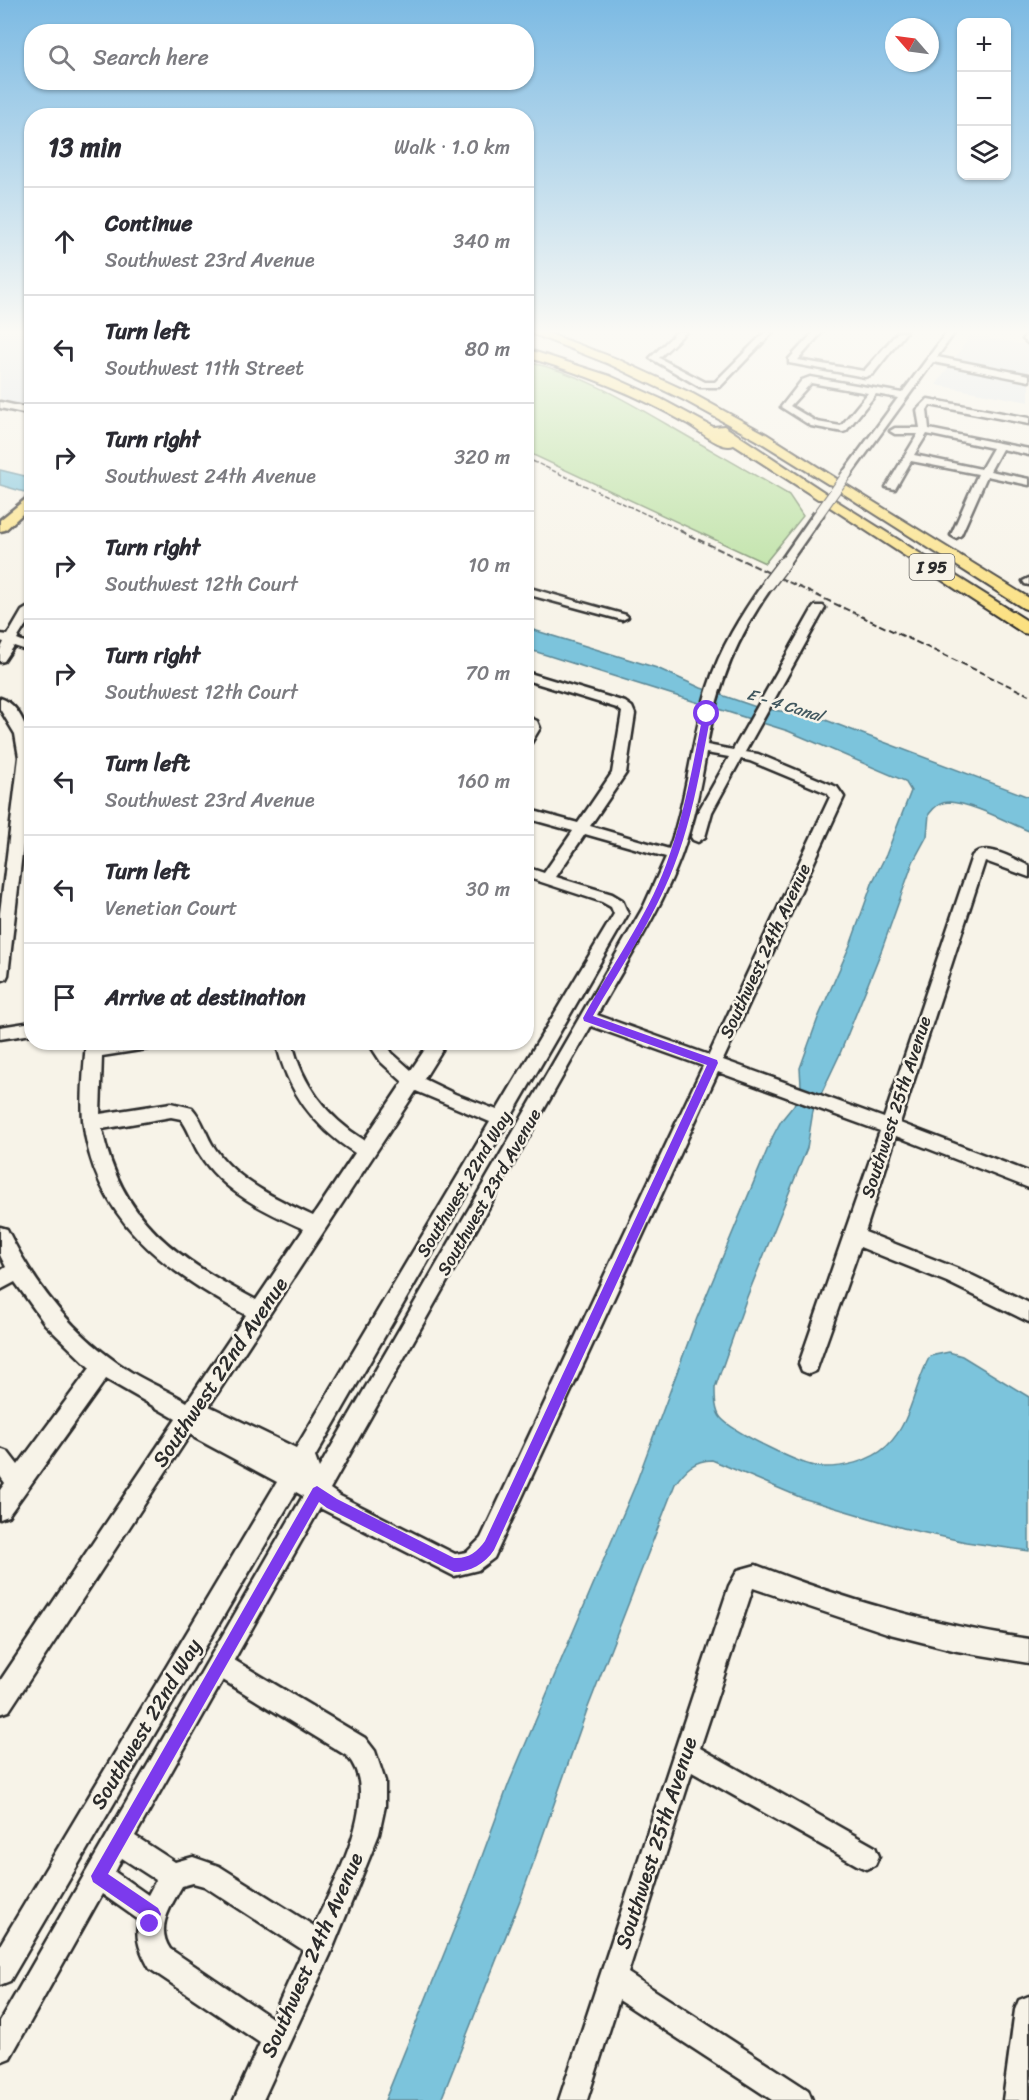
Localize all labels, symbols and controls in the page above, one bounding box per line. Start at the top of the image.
north arrow [885,18,939,72]
map controls [957,18,1011,180]
button: + [957,18,1011,72]
search box [24,24,534,90]
text: Search here [93,38,209,77]
icon: search [45,41,78,74]
button: − [957,72,1011,126]
text: 13 min [48,124,121,170]
button: layers [957,126,1011,180]
text: Walk · 1.0 km [394,130,510,165]
text: Continue [105,204,193,243]
text: 340 m [453,224,510,259]
icon: ahead [48,225,81,258]
text: Southwest 23rd Avenue [105,243,315,278]
text: Turn left [105,312,190,351]
text: 80 m [465,332,510,367]
icon: left [48,333,81,366]
text: Southwest 11th Street [105,351,304,386]
text: Turn right [105,420,200,459]
text: 320 m [454,440,510,475]
icon: right [48,441,81,474]
text: Southwest 24th Avenue [105,459,316,494]
text: Turn right [105,528,200,567]
text: 10 m [468,548,510,583]
icon: right [48,549,81,582]
road number: I 95 [910,554,954,580]
text: Southwest 12th Court [105,567,298,602]
text: Turn right [105,636,200,675]
text: 70 m [465,656,510,691]
icon: right [48,657,81,690]
text: Southwest 12th Court [105,675,298,710]
water label: E - 4 Canal [743,680,830,731]
route start [693,700,719,726]
text: Turn left [105,744,190,783]
text: 160 m [457,764,510,799]
icon: left [48,765,81,798]
text: Southwest 23rd Avenue [105,783,315,818]
text: Turn left [105,852,190,891]
street label: Southwest 24th Avenue [710,858,820,1044]
text: 30 m [466,872,510,907]
icon: left [48,873,81,906]
text: Venetian Court [105,891,237,926]
text: Arrive at destination [105,978,306,1017]
icon: arrive [48,981,81,1014]
street label: Southwest 25th Avenue [851,1012,941,1202]
street label: Southwest 23rd Avenue [428,1102,550,1282]
street label: Southwest 22nd Way [407,1104,521,1264]
street label: Southwest 22nd Avenue [142,1269,298,1475]
street label: Southwest 22nd Way [80,1631,212,1817]
street label: Southwest 25th Avenue [604,1732,708,1954]
street label: Southwest 24th Avenue [250,1846,374,2064]
route end [136,1910,162,1936]

